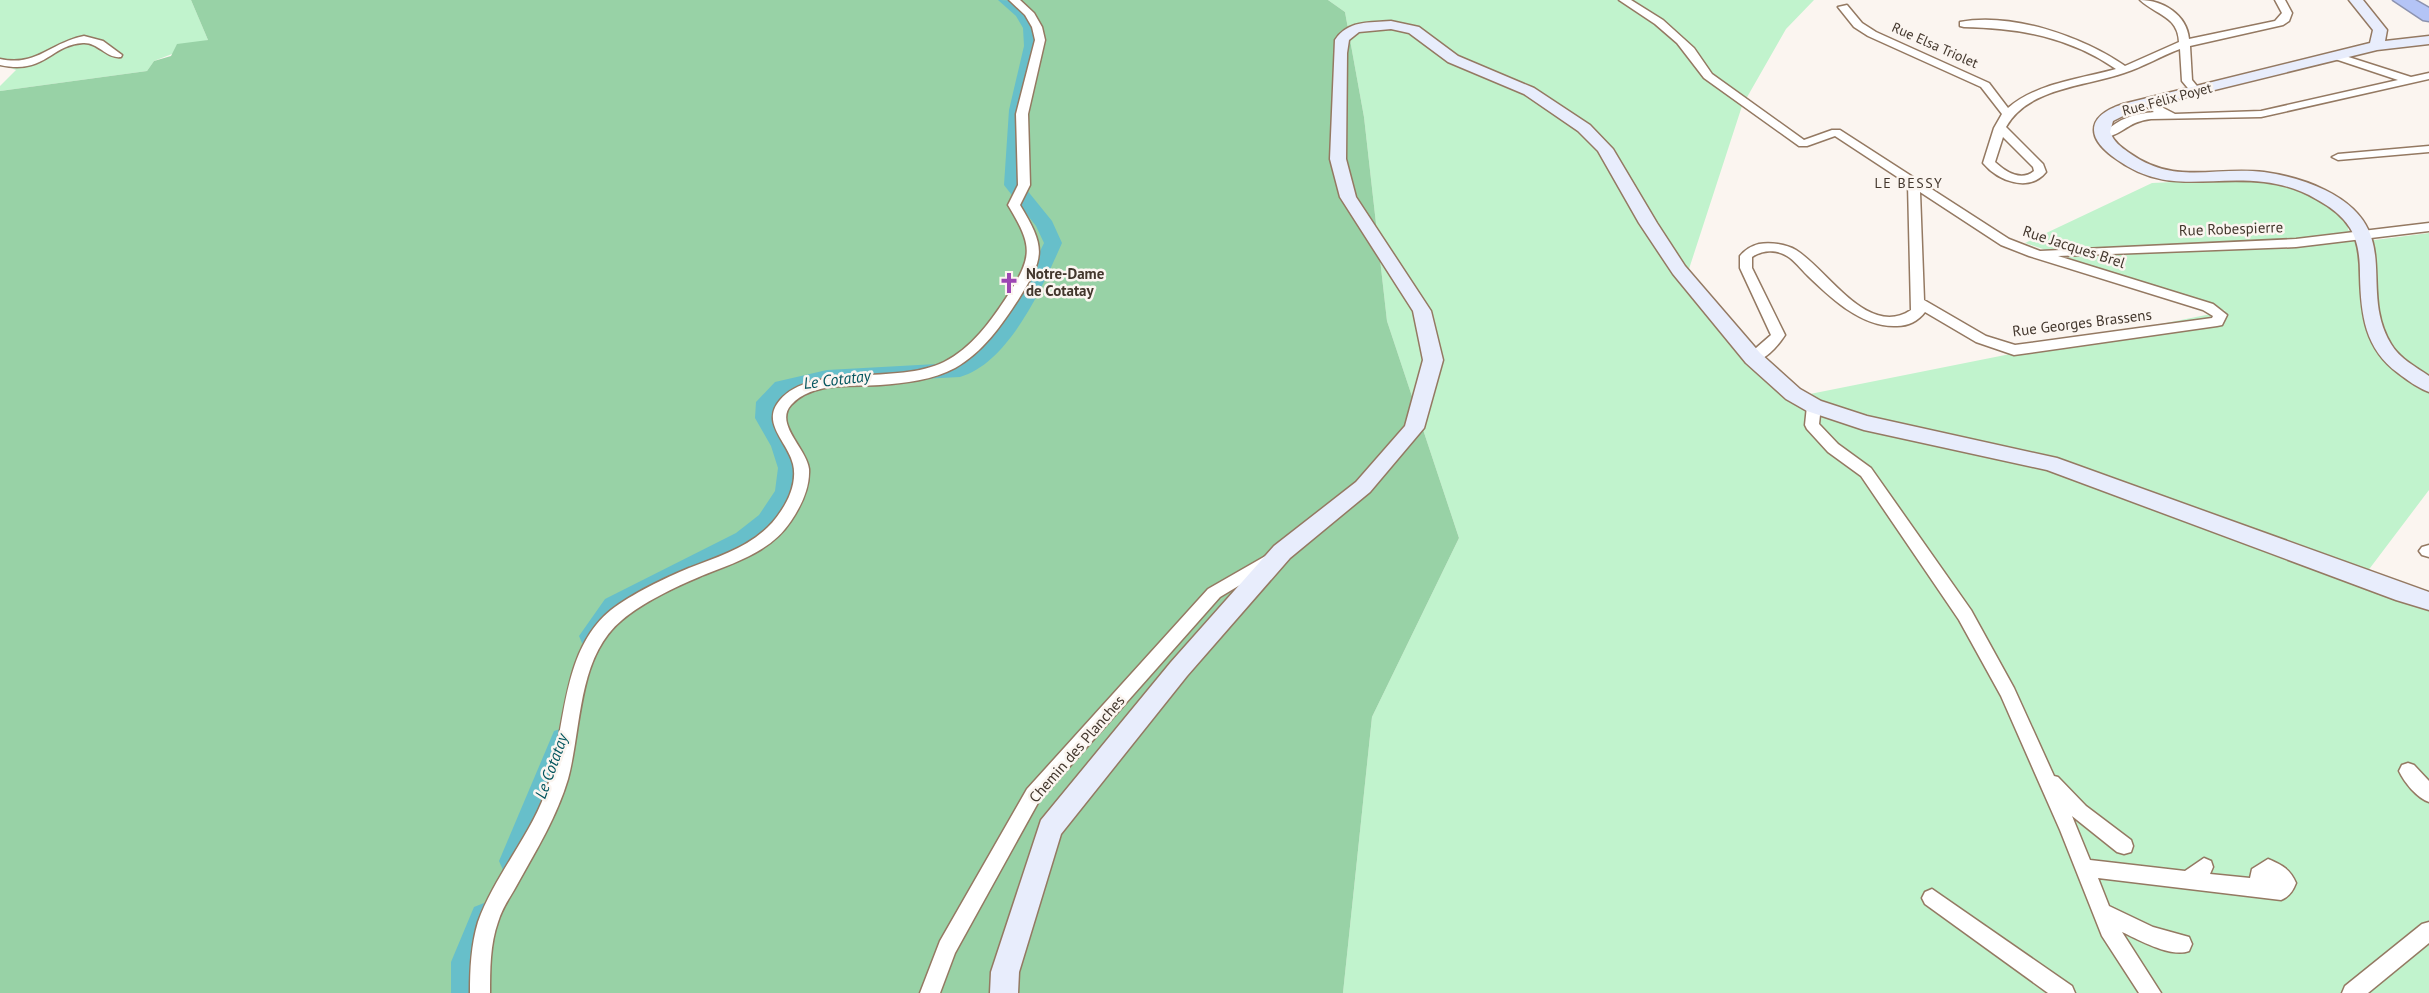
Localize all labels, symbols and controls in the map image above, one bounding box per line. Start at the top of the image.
street label: Rue Elsa Triolet [1889,18,1981,72]
street label: Rue Félix Poyet [2120,78,2214,120]
district label: LE BESSY [1875,174,1943,192]
street label: Rue Robespierre [2179,217,2283,240]
street label: Rue Jacques Brel [2021,221,2128,272]
place label: Notre-Dame de Cotatay [1026,264,1105,300]
church icon: Notre-Dame de Cotatay [997,271,1021,295]
street label: Rue Georges Brassens [2011,305,2153,340]
water label: Le Cotatay [802,365,873,393]
street label: Chemin des Planches [1025,691,1128,806]
water label: Le Cotatay [530,730,572,801]

